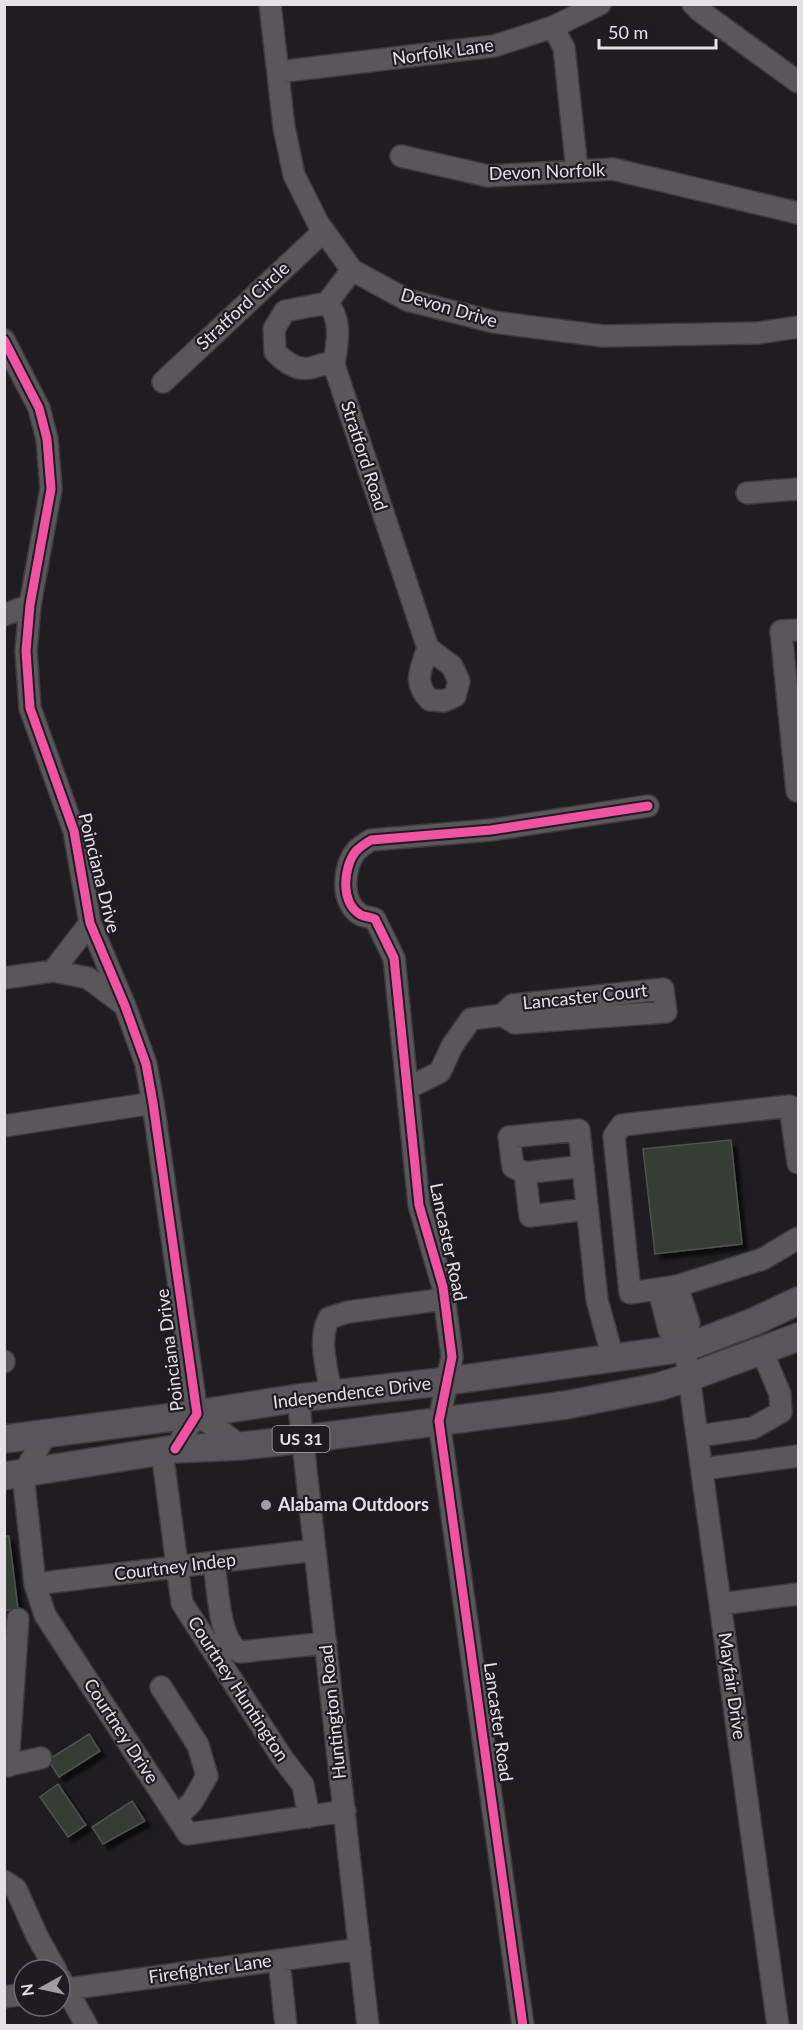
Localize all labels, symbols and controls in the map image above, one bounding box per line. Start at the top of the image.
scale bar [599,12,716,50]
text: 50 m [608,21,648,43]
street label: Norfolk Lane [391,33,495,69]
street label: Devon Norfolk [488,158,606,184]
street label: Stratford Circle [191,257,293,354]
street label: Devon Drive [398,283,500,331]
street label: Stratford Road [337,398,393,513]
street label: Poinciana Drive [74,810,126,935]
street label: Lancaster Court [521,978,649,1013]
street label: Lancaster Road [426,1181,472,1303]
street label: Poinciana Drive [151,1288,187,1413]
street label: Independence Drive [271,1371,432,1413]
road number: US 31 [272,1426,330,1452]
place label: Alabama Outdoors [277,1493,429,1515]
marker: Alabama Outdoors [259,1498,273,1512]
street label: Courtney Indep [113,1548,237,1584]
street label: Courtney Huntington [184,1612,294,1765]
street label: Mayfair Drive [715,1631,751,1741]
street label: Huntington Road [314,1644,350,1780]
street label: Lancaster Road [480,1661,518,1783]
street label: Courtney Drive [80,1674,164,1787]
street label: Firefighter Lane [147,1948,273,1988]
north arrow [12,1958,72,2018]
text: N [16,1983,37,1998]

